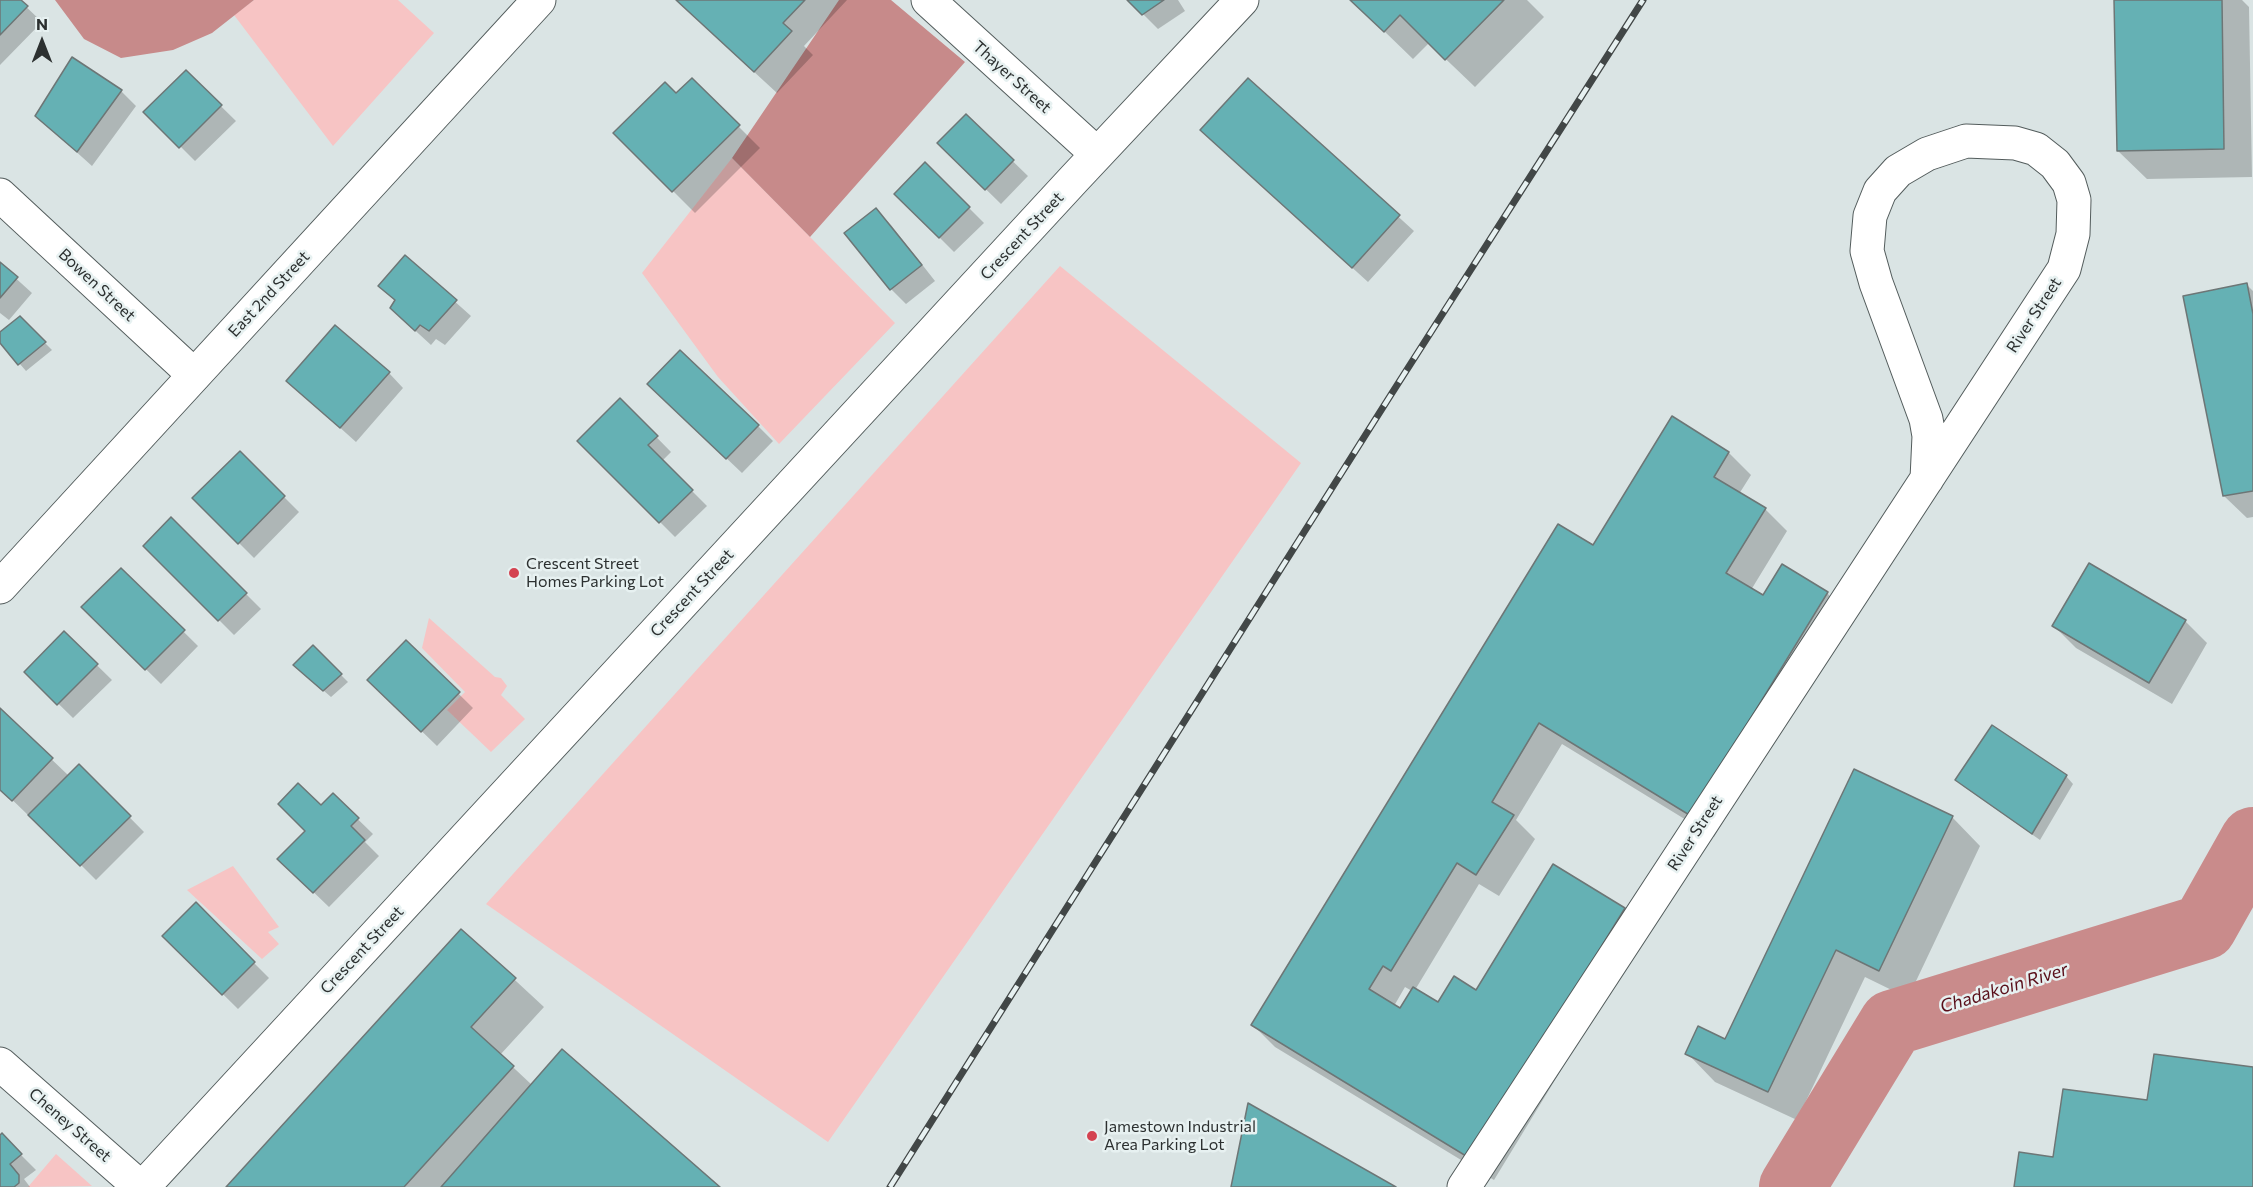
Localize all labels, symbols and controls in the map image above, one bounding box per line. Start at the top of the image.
north arrow [12,12,72,72]
text: N [36,14,48,33]
street label: Thayer Street [969,37,1055,117]
street label: Crescent Street [976,188,1068,284]
street label: Bowen Street [55,245,139,325]
street label: East 2nd Street [224,247,314,341]
street label: River Street [2003,274,2065,356]
street label: Crescent Street [646,545,738,641]
place label: Crescent Street Homes Parking Lot [526,554,664,592]
marker: Crescent Street Homes Parking Lot [507,566,521,580]
street label: River Street [1664,792,1726,874]
street label: Crescent Street [316,902,408,998]
water label: Chadakoin River [1937,958,2071,1018]
street label: Cheney Street [25,1084,115,1166]
place label: Jamestown Industrial Area Parking Lot [1104,1117,1256,1155]
marker: Jamestown Industrial Area Parking Lot [1085,1129,1099,1143]

